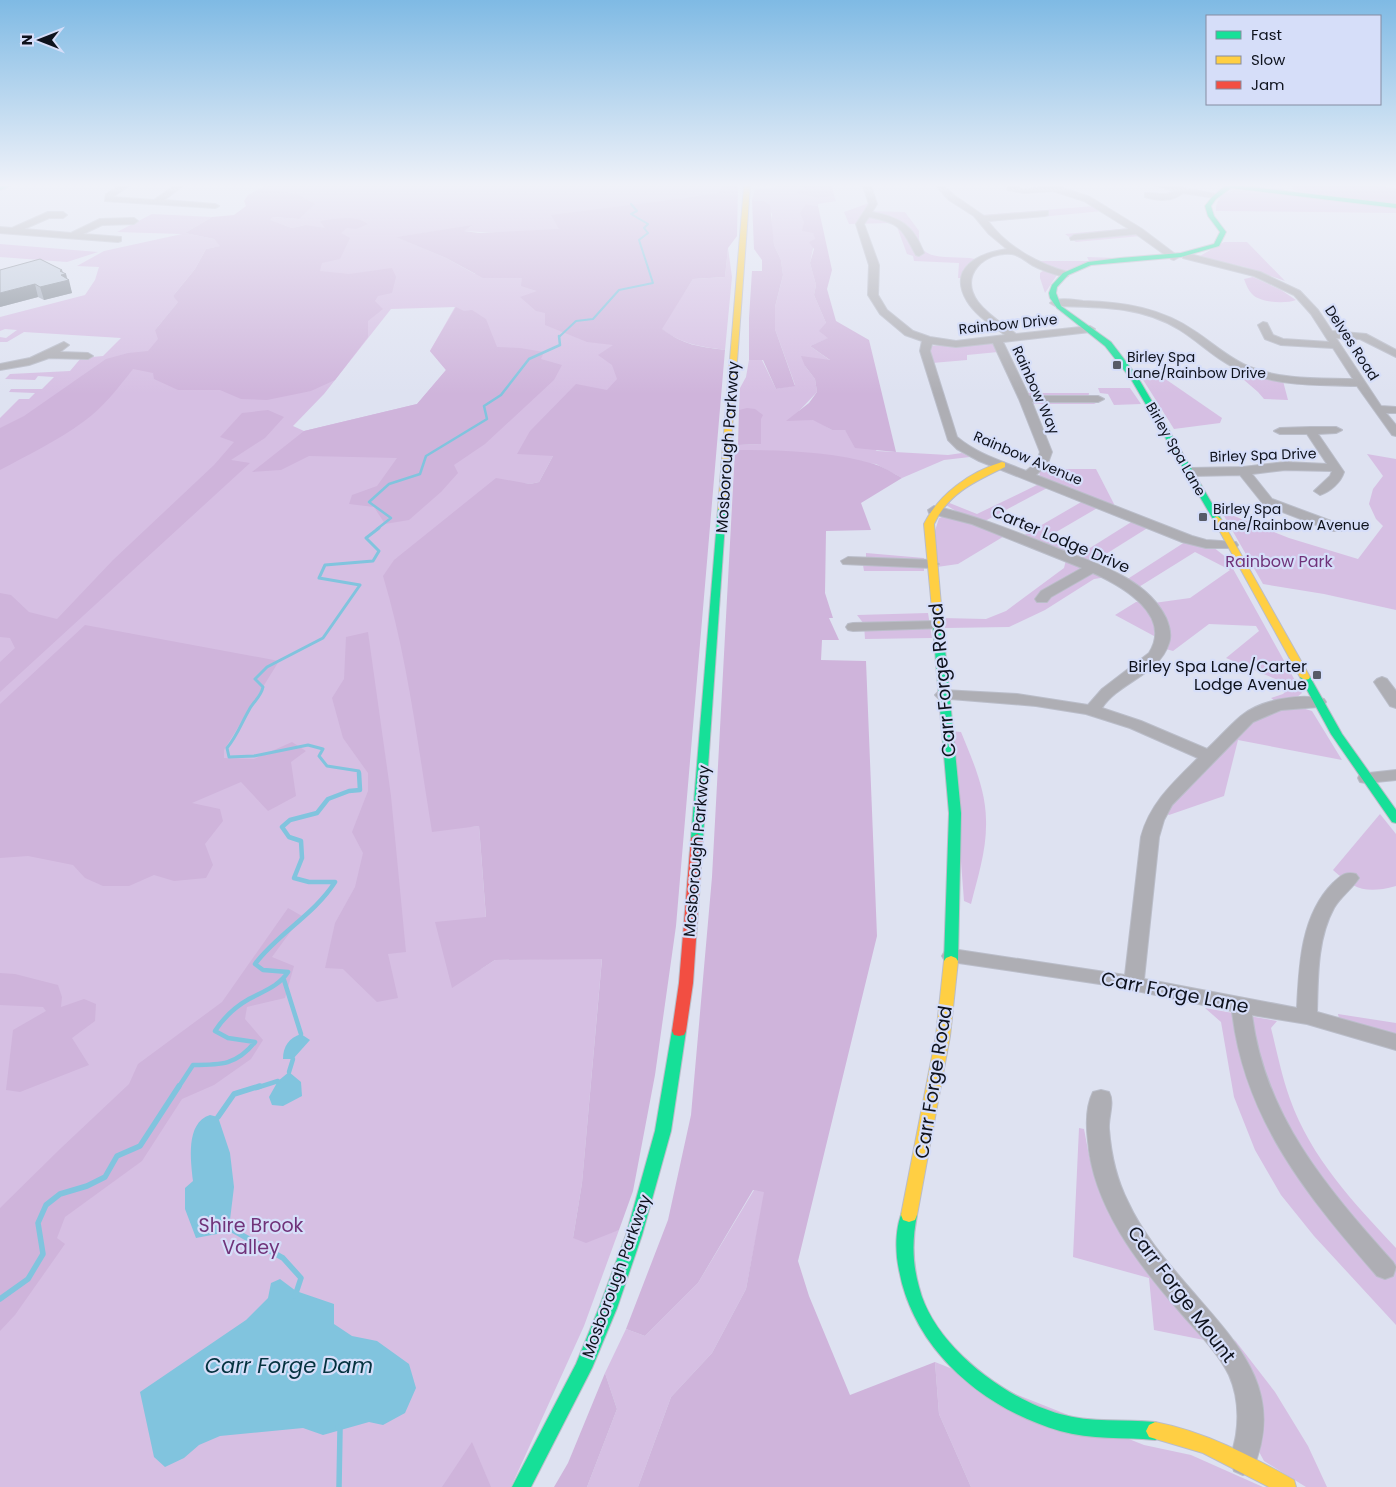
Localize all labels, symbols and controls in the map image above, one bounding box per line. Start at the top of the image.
north arrow [15,15,65,65]
legend [1206,15,1381,105]
text: Fast [1251,24,1282,45]
text: N [17,35,37,45]
text: Slow [1251,49,1286,70]
text: Jam [1251,74,1285,95]
street label: Delves Road [1320,301,1384,385]
street label: Rainbow Drive [958,309,1059,339]
street label: Rainbow Way [1008,343,1065,438]
place label: Birley Spa Lane/Rainbow Drive [1127,347,1266,383]
marker: Birley Spa Lane/Rainbow Drive [1111,359,1123,371]
street label: Mosborough Parkway [710,360,745,534]
street label: Birley Spa Lane [1141,399,1211,500]
street label: Rainbow Avenue [970,426,1086,490]
street label: Birley Spa Drive [1209,443,1317,467]
place label: Birley Spa Lane/Rainbow Avenue [1213,499,1370,535]
street label: Carter Lodge Drive [988,500,1134,579]
marker: Birley Spa Lane/Rainbow Avenue [1197,511,1209,523]
park label: Rainbow Park [1225,550,1333,573]
street label: Carr Forge Road [922,602,963,758]
place label: Birley Spa Lane/Carter Lodge Avenue [1129,655,1307,696]
marker: Birley Spa Lane/Carter Lodge Avenue [1311,669,1323,681]
street label: Mosborough Parkway [678,764,715,938]
street label: Carr Forge Lane [1099,965,1251,1020]
street label: Carr Forge Road [908,1004,959,1161]
street label: Mosborough Parkway [576,1191,657,1361]
park label: Shire Brook Valley [199,1212,304,1261]
street label: Carr Forge Mount [1121,1220,1242,1368]
water label: Carr Forge Dam [205,1351,373,1380]

